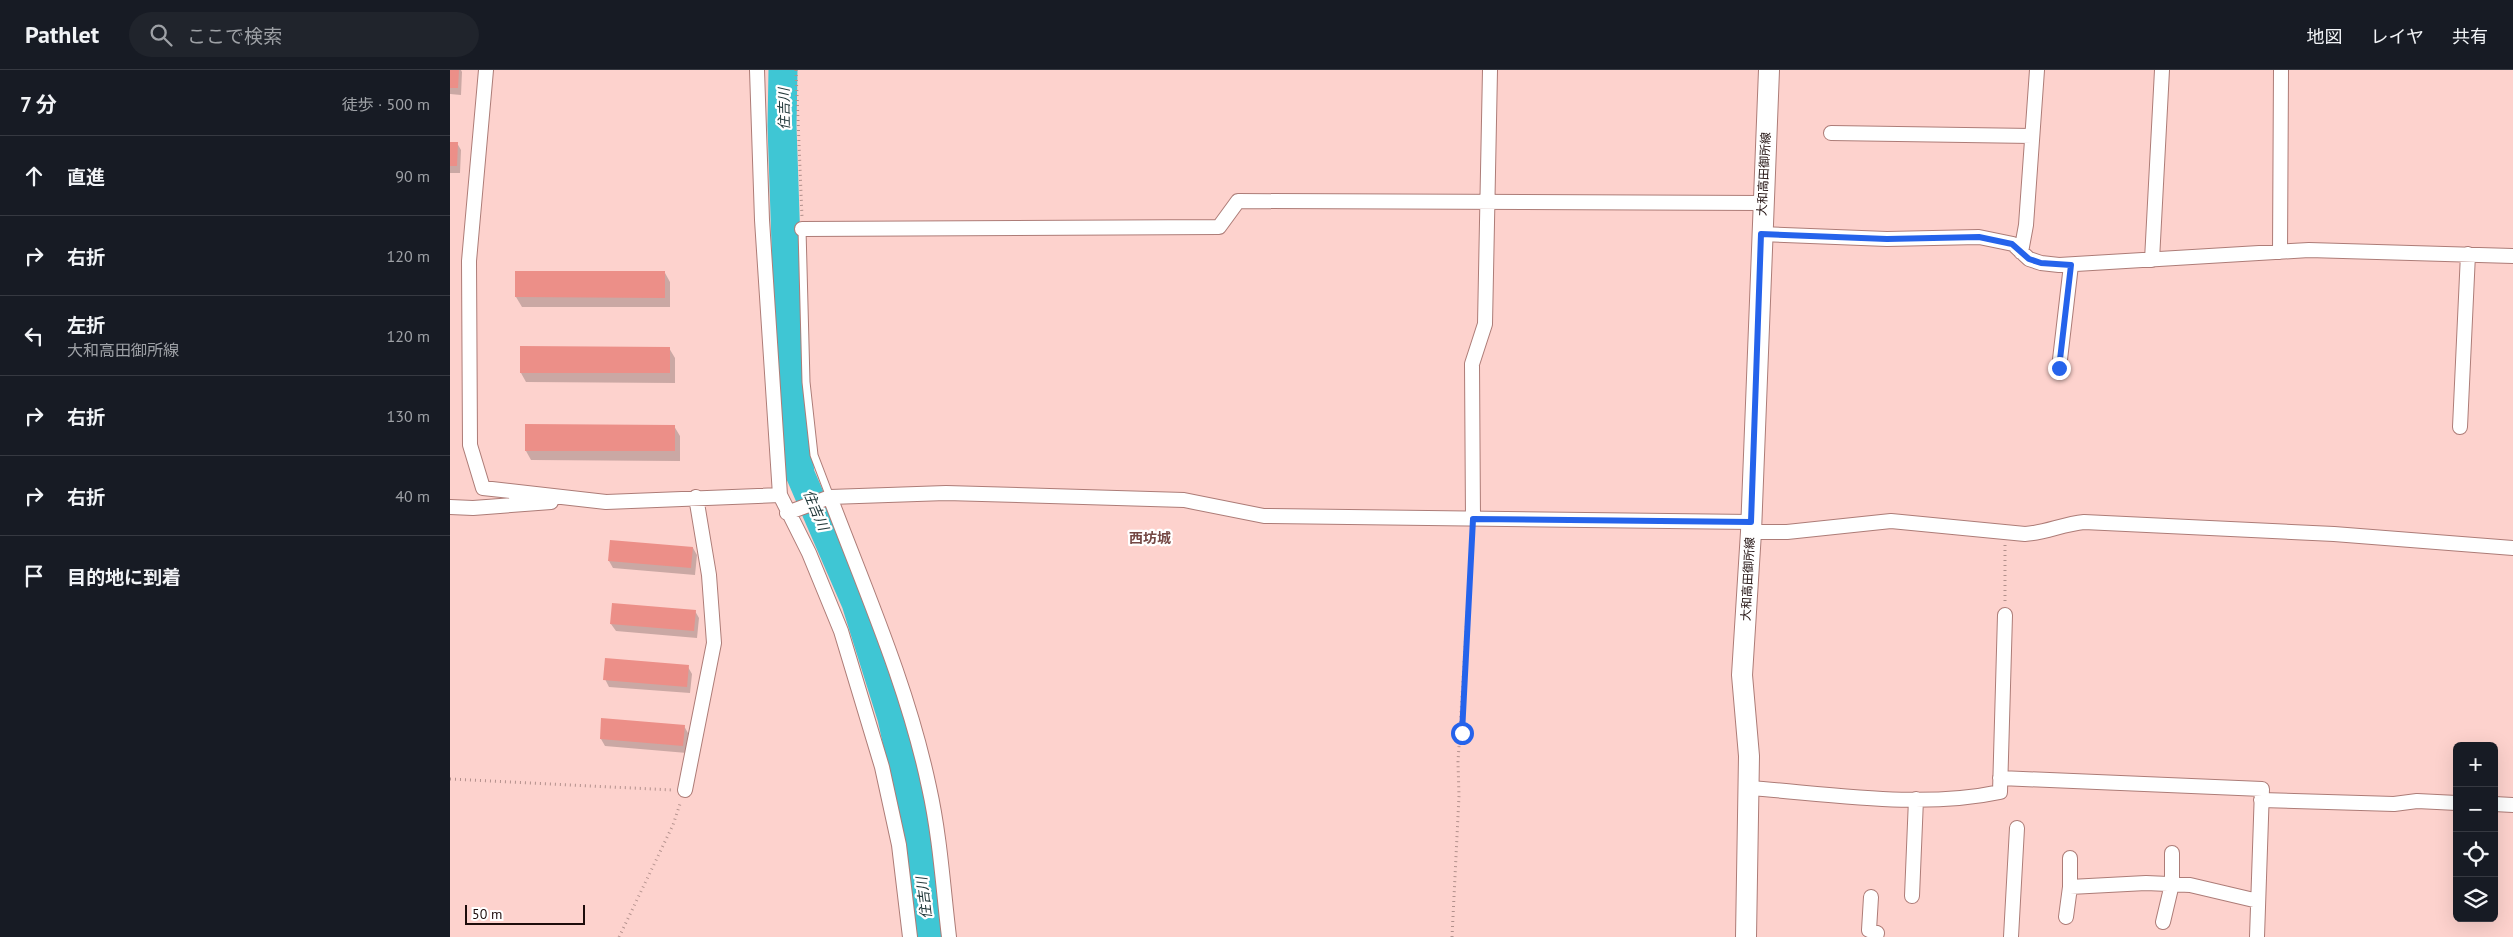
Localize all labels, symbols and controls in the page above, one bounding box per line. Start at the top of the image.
search box [129,12,479,57]
text: Pathlet [25,19,99,50]
icon: search [147,21,175,49]
text: ここで検索 [187,24,282,48]
text: 地図 [2307,25,2343,48]
text: レイヤ [2371,25,2424,48]
text: 共有 [2452,25,2488,48]
water label: 住吉川 [775,86,793,130]
text: 7 分 [20,91,57,118]
text: 徒歩 · 500 m [342,94,430,114]
street label: 大和高田御所線 [1754,132,1773,216]
icon: ahead [20,162,48,190]
text: 直進 [67,165,105,189]
text: 90 m [395,166,430,186]
icon: right [20,242,48,270]
text: 右折 [67,245,105,269]
text: 120 m [387,246,430,266]
text: 左折 [67,313,105,337]
icon: left [20,322,48,350]
text: 120 m [387,326,430,346]
text: 大和高田御所線 [67,340,179,360]
route end [2048,357,2071,380]
icon: right [20,402,48,430]
text: 右折 [67,405,105,429]
text: 130 m [387,406,430,426]
icon: right [20,482,48,510]
text: 右折 [67,485,105,509]
text: 40 m [395,486,430,506]
water label: 住吉川 [800,487,833,535]
district label: 西坊城 [1129,529,1171,547]
street label: 大和高田御所線 [1738,537,1757,621]
icon: arrive [20,562,48,590]
text: 目的地に到着 [67,565,181,589]
route start [1451,722,1474,745]
map controls [2453,742,2498,922]
button: + [2453,742,2498,787]
button: − [2453,787,2498,832]
button: locate [2453,832,2498,877]
water label: 住吉川 [912,874,935,920]
button: layers [2453,877,2498,922]
scale bar [465,902,585,925]
text: 50 m [472,905,502,923]

